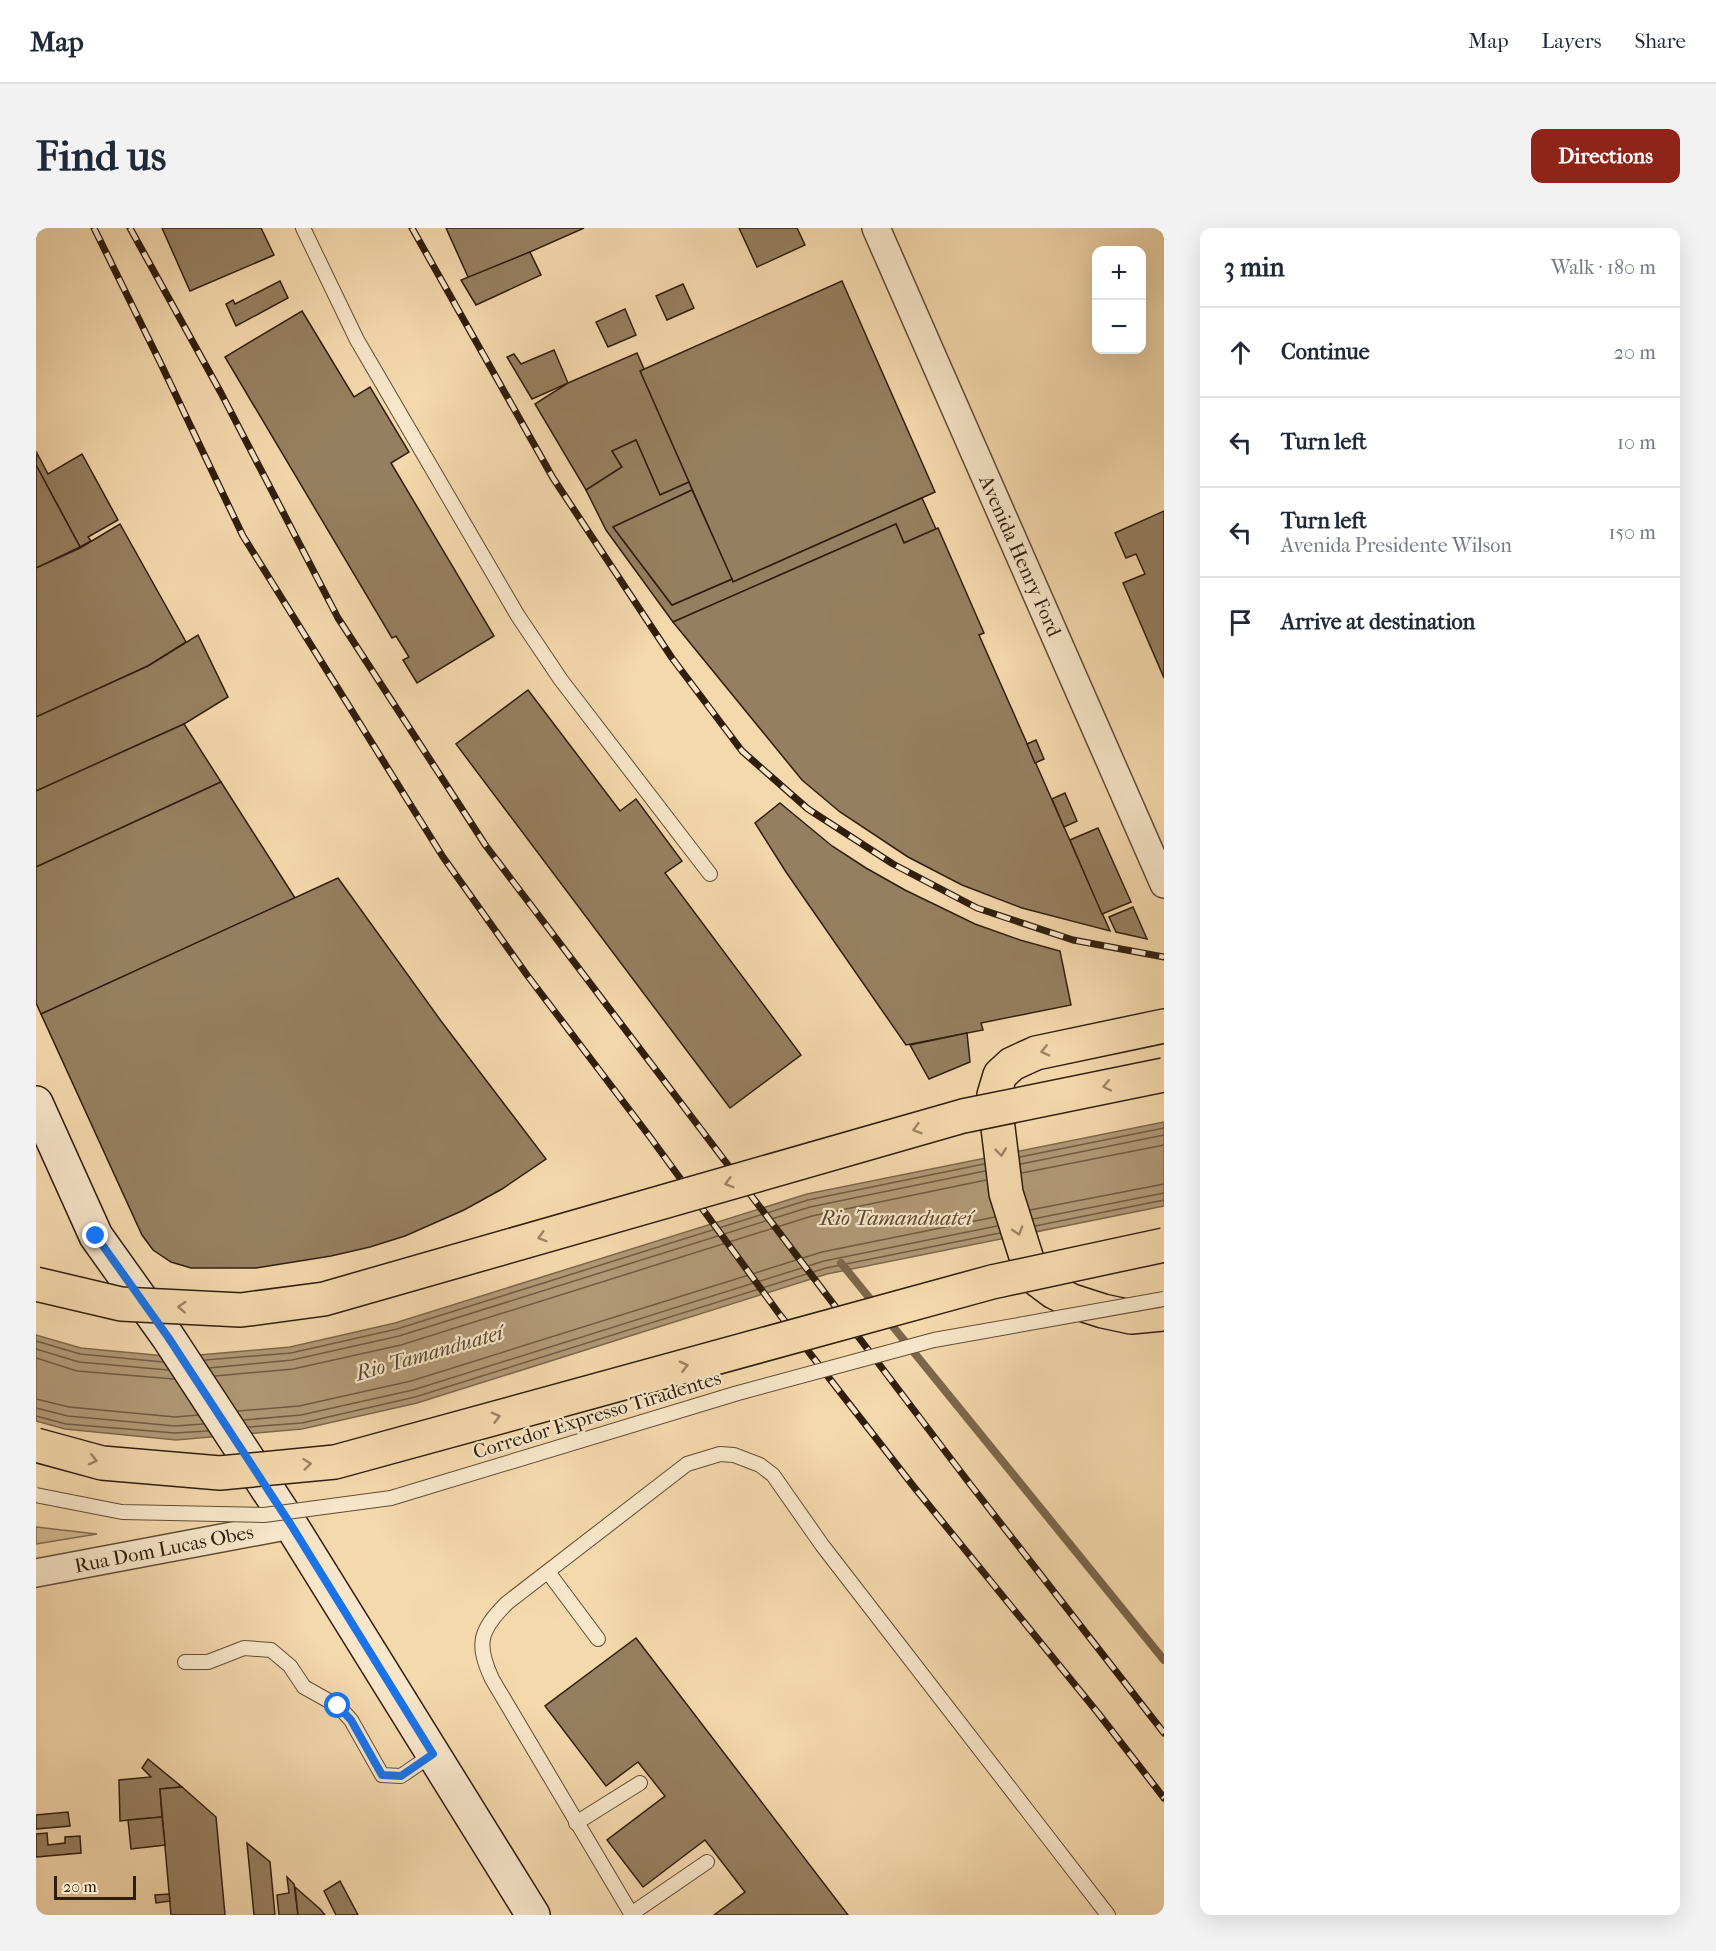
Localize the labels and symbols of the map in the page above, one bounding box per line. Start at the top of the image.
street label: Avenida Henry Ford [974,471,1066,641]
one-way arrow [1040,1044,1050,1057]
one-way arrow [1102,1079,1112,1092]
one-way arrow [912,1122,922,1135]
one-way arrow [994,1148,1007,1157]
one-way arrow [724,1176,735,1188]
water label: Rio Tamanduateí [818,1206,976,1230]
route end [82,1222,108,1248]
one-way arrow [1011,1225,1023,1236]
one-way arrow [537,1230,548,1242]
one-way arrow [178,1300,187,1313]
water label: Rio Tamanduateí [351,1319,509,1386]
one-way arrow [679,1360,689,1373]
street label: Corredor Expresso Tiradentes [470,1366,724,1464]
one-way arrow [491,1412,501,1425]
one-way arrow [87,1453,97,1466]
one-way arrow [303,1459,312,1471]
street label: Rua Dom Lucas Obes [73,1520,255,1578]
route start [324,1692,350,1718]
scale bar [54,1873,136,1900]

